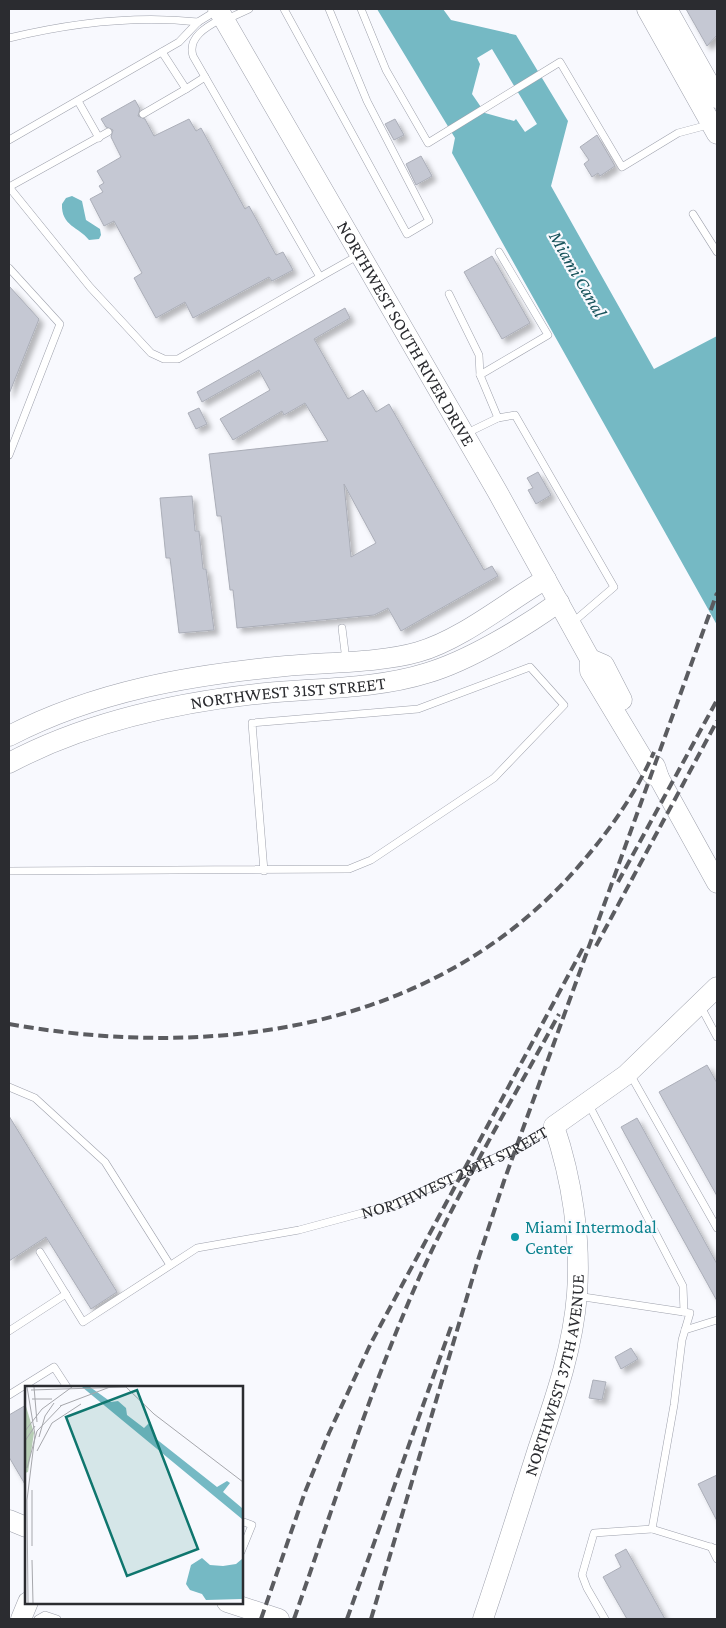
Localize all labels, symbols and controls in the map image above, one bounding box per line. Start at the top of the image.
street label: NORTHWEST SOUTH RIVER DRIVE [333,218,479,450]
water label: Miami Canal [544,226,611,321]
street label: NORTHWEST 31ST STREET [189,673,387,713]
street label: NORTHWEST 28TH STREET [359,1121,552,1223]
place label: Miami Intermodal Center [525,1217,657,1258]
marker: Miami Intermodal Center [509,1231,521,1243]
street label: NORTHWEST 37TH AVENUE [520,1274,588,1478]
inset map [25,1386,242,1603]

